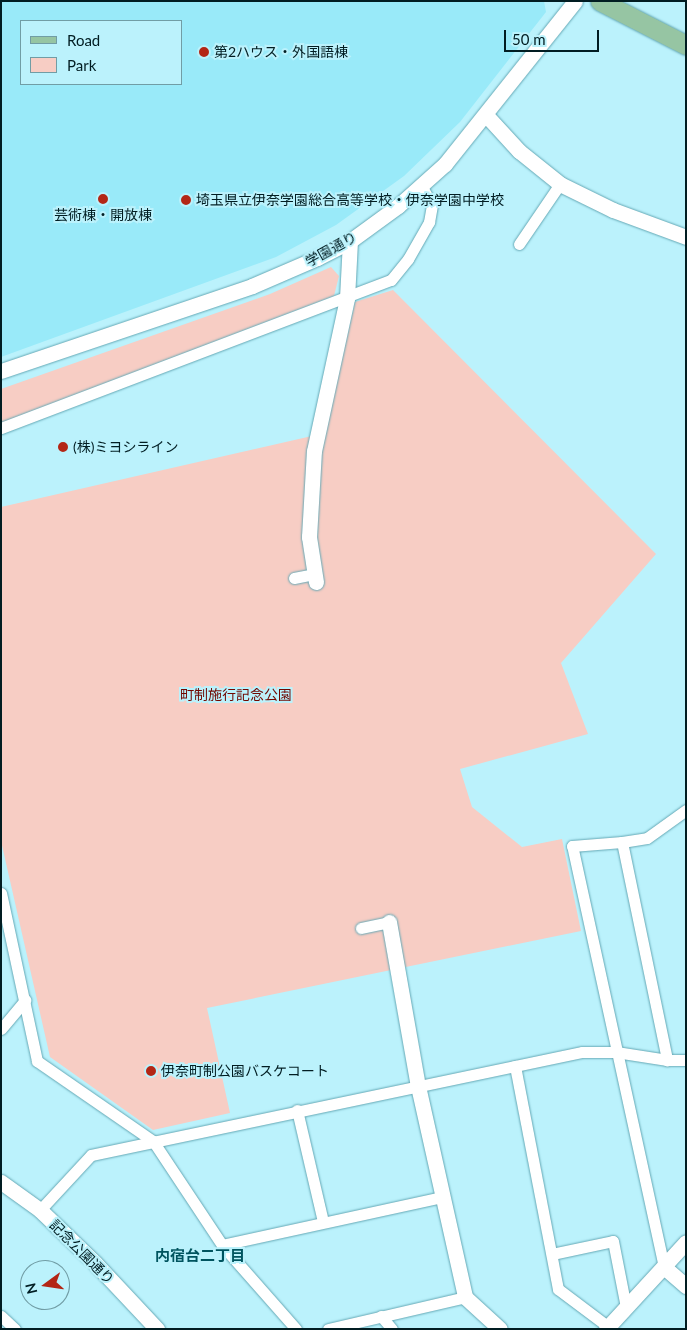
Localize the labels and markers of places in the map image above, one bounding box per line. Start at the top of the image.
place label: 第2ハウス・外国語棟 [214,44,348,60]
marker: 第2ハウス・外国語棟 [198,46,210,58]
place label: 埼玉県立伊奈学園総合高等学校・伊奈学園中学校 [196,192,504,208]
marker: 芸術棟・開放棟 [97,193,109,205]
marker: 埼玉県立伊奈学園総合高等学校・伊奈学園中学校 [180,194,192,206]
place label: 芸術棟・開放棟 [54,207,152,223]
place label: (株)ミヨシライン [73,439,178,455]
marker: (株)ミヨシライン [57,441,69,453]
place label: 伊奈町制公園バスケコート [161,1063,329,1079]
marker: 伊奈町制公園バスケコート [145,1065,157,1077]

